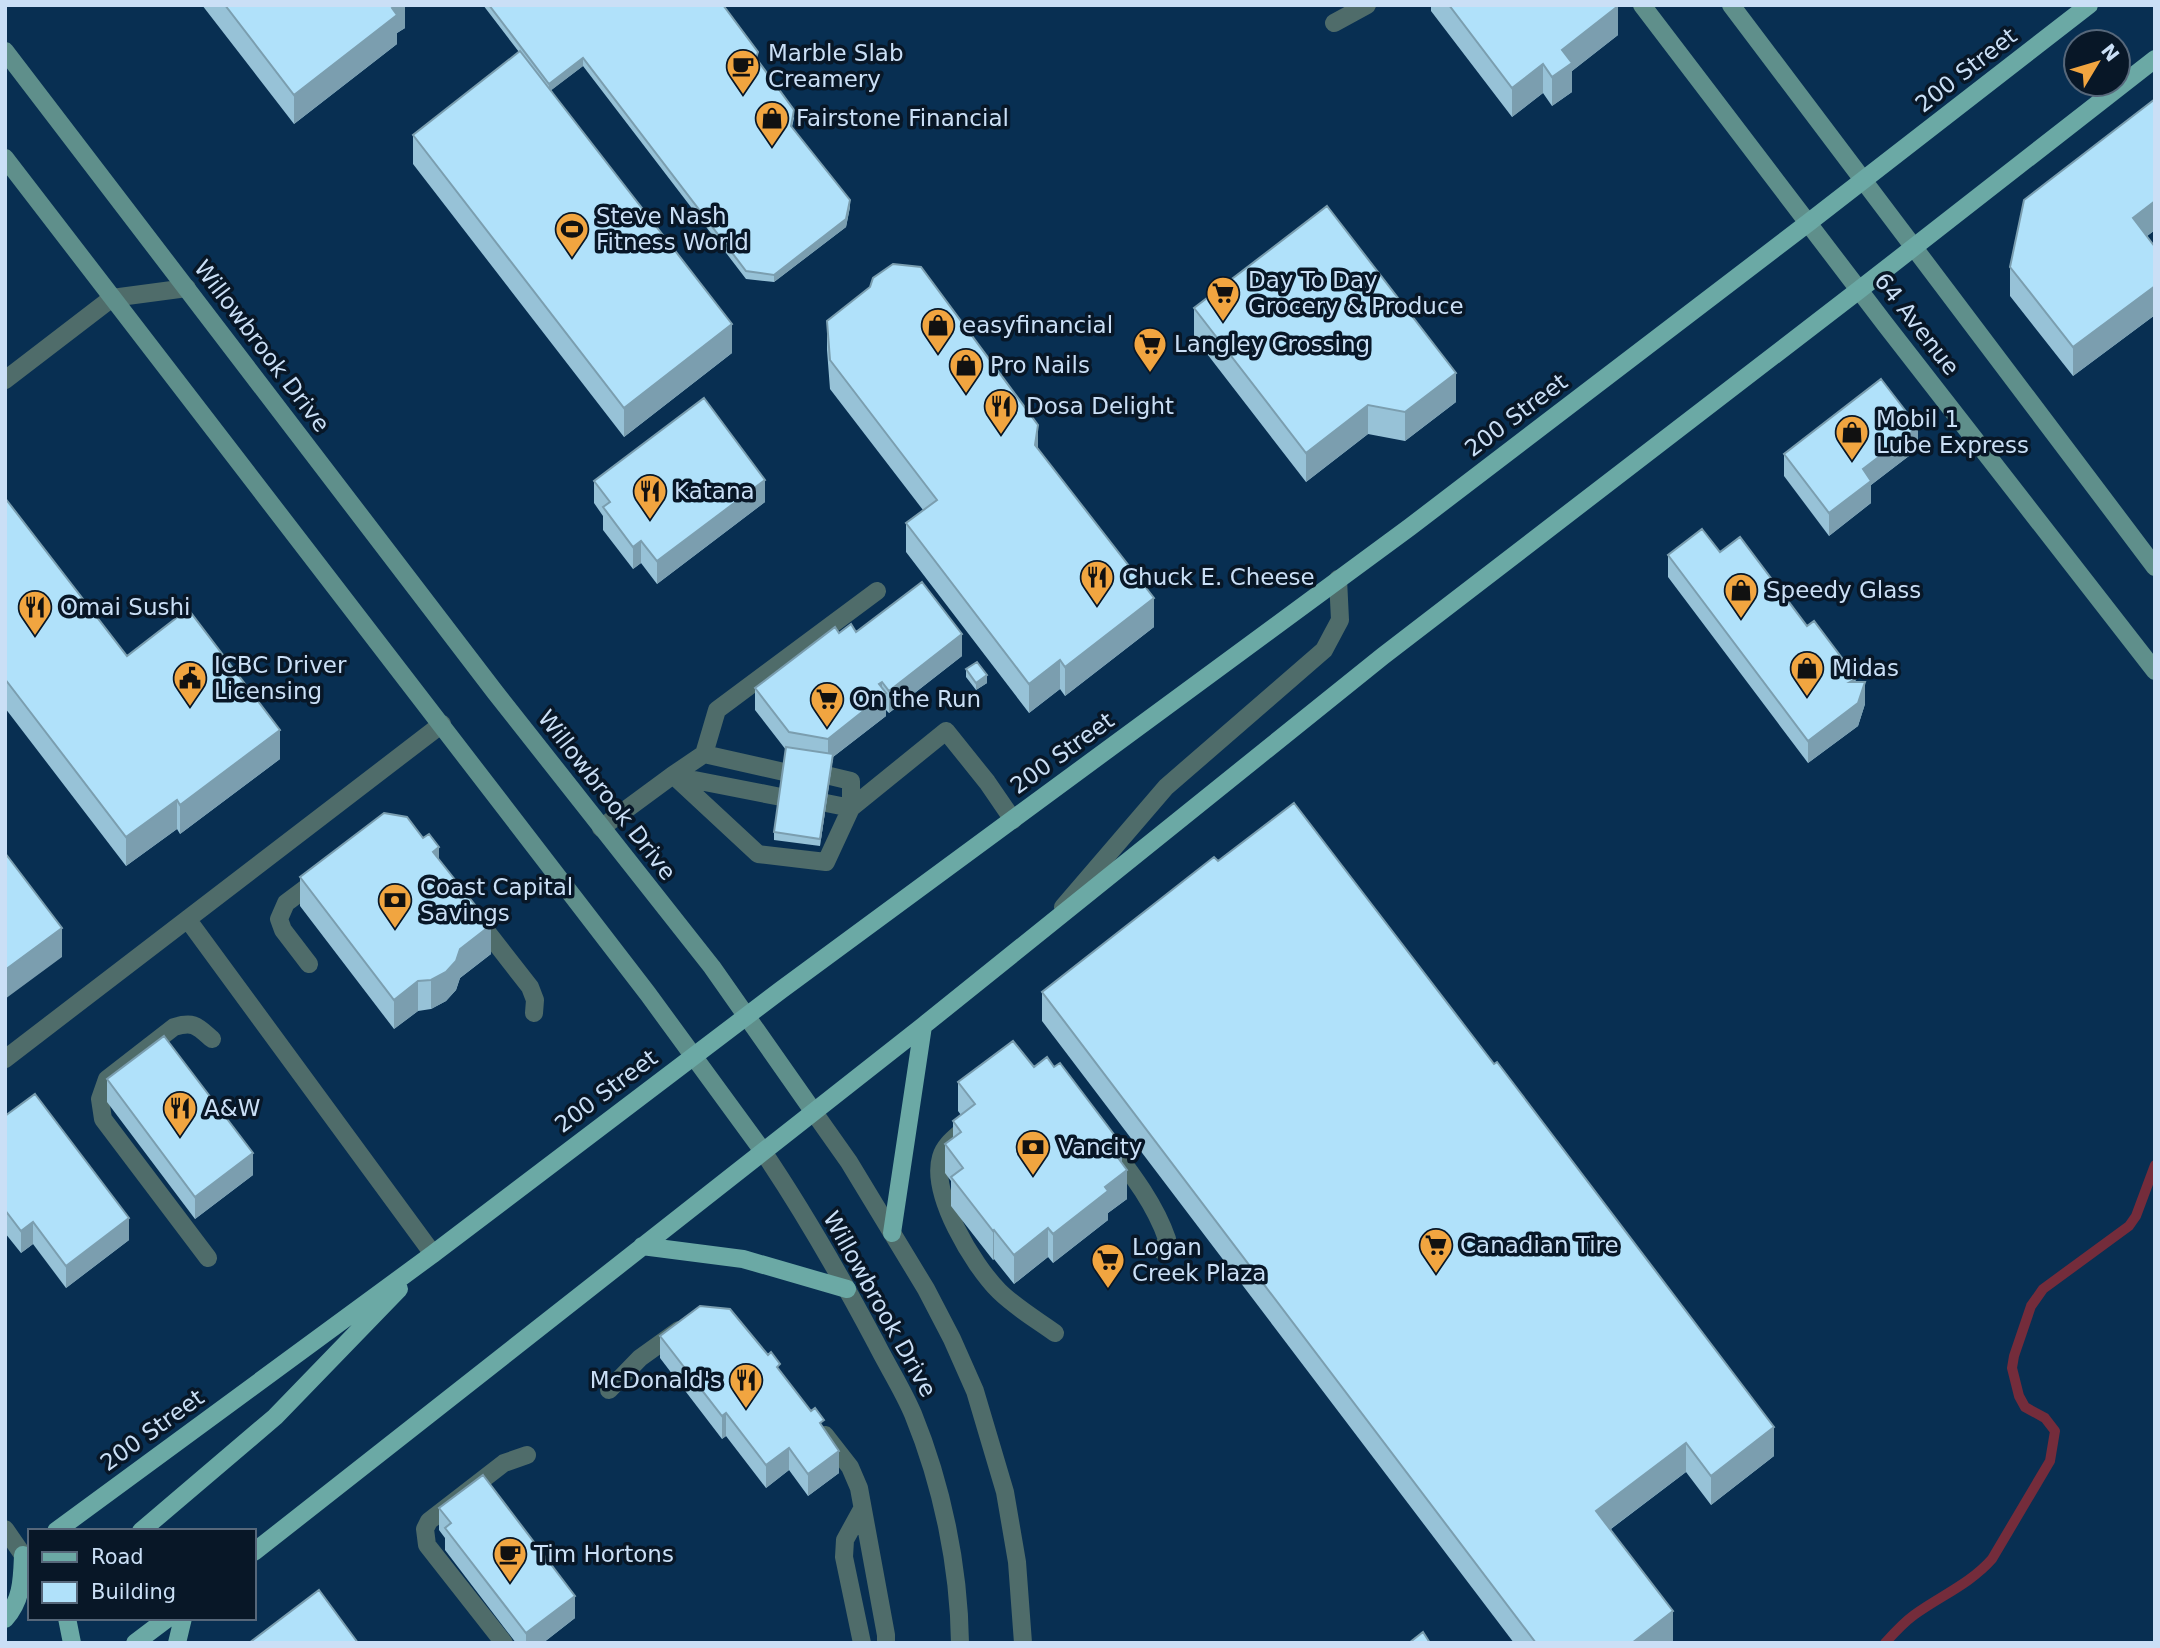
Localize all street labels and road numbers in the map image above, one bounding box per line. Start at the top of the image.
street label: 200 Street [1910,22,2022,118]
street label: Willowbrook Drive [189,255,335,437]
street label: 64 Avenue [1869,268,1965,380]
street label: 200 Street [1460,368,1572,462]
street label: Willowbrook Drive [533,705,681,885]
street label: 200 Street [1005,707,1119,799]
street label: 200 Street [550,1044,662,1138]
street label: Willowbrook Drive [818,1207,942,1401]
street label: 200 Street [95,1384,209,1476]

